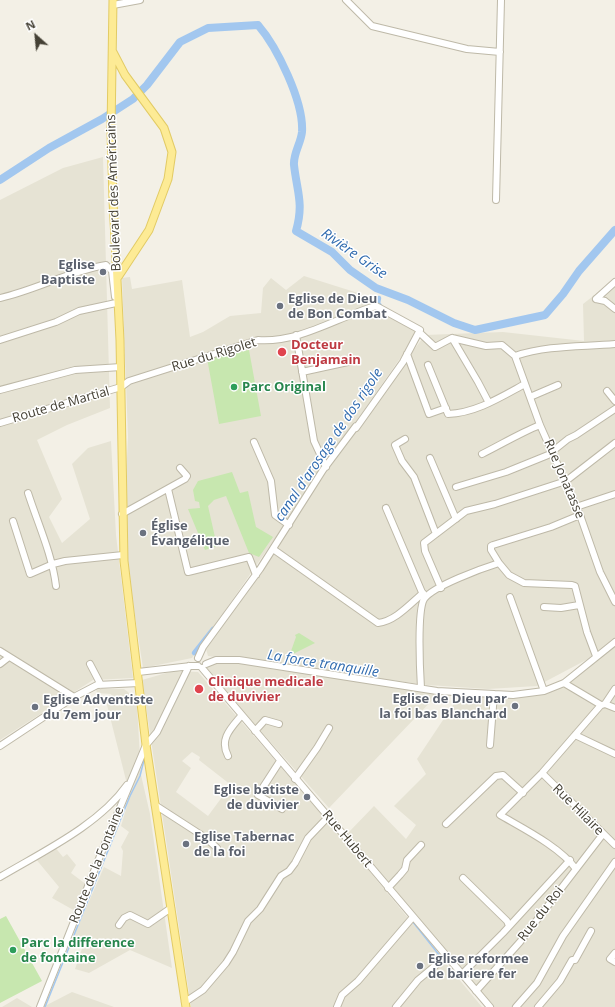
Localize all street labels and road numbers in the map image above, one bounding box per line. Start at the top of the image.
street label: Boulevard des Américains [103,114,125,272]
street label: Rue du Rigolet [170,335,258,375]
street label: Route de Martial [11,384,111,426]
street label: Rue Jonatasse [540,437,588,521]
street label: Rue Hilaire [549,781,607,839]
street label: Route de la Fontaine [66,804,128,926]
street label: Rue Hubert [319,807,375,871]
street label: Rue du Roi [515,884,567,944]

